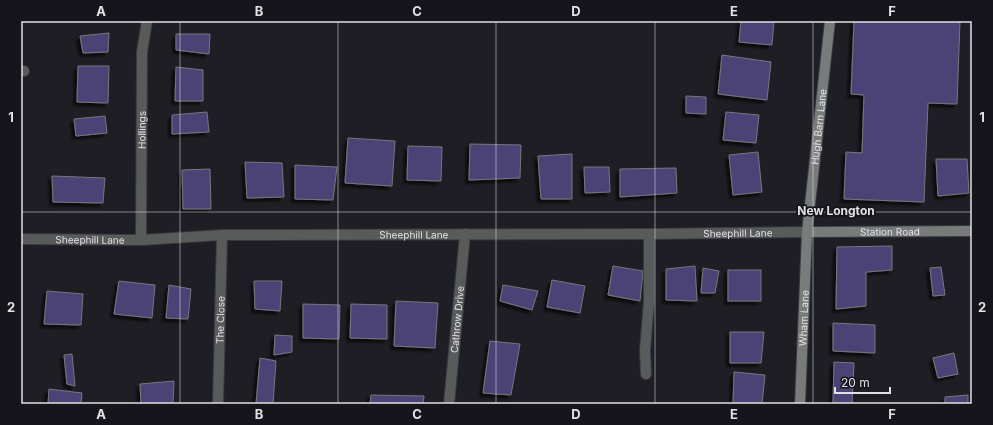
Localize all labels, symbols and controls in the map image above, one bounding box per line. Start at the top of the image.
text: A [96,3,106,19]
text: B [255,3,264,19]
text: C [412,3,422,19]
text: D [571,3,581,19]
text: E [730,3,738,19]
text: F [888,3,896,19]
street label: Hugh Barn Lane [808,88,829,165]
text: 1 [8,109,14,125]
text: 1 [979,109,985,125]
street label: Hollings [135,111,148,149]
district label: New Longton [797,203,875,218]
street label: Station Road [860,225,920,238]
street label: Sheephill Lane [703,226,773,239]
street label: Sheephill Lane [379,228,449,241]
street label: Sheephill Lane [55,233,125,246]
street label: Cathrow Drive [448,285,466,353]
street label: Wham Lane [796,290,811,346]
street label: The Close [213,296,227,344]
text: 2 [7,299,15,315]
text: 2 [978,299,986,315]
scale bar [835,369,890,395]
text: 20 m [841,375,870,390]
text: A [96,406,106,422]
text: B [255,406,264,422]
text: C [412,406,422,422]
text: D [571,406,581,422]
text: E [730,406,738,422]
text: F [888,406,896,422]

